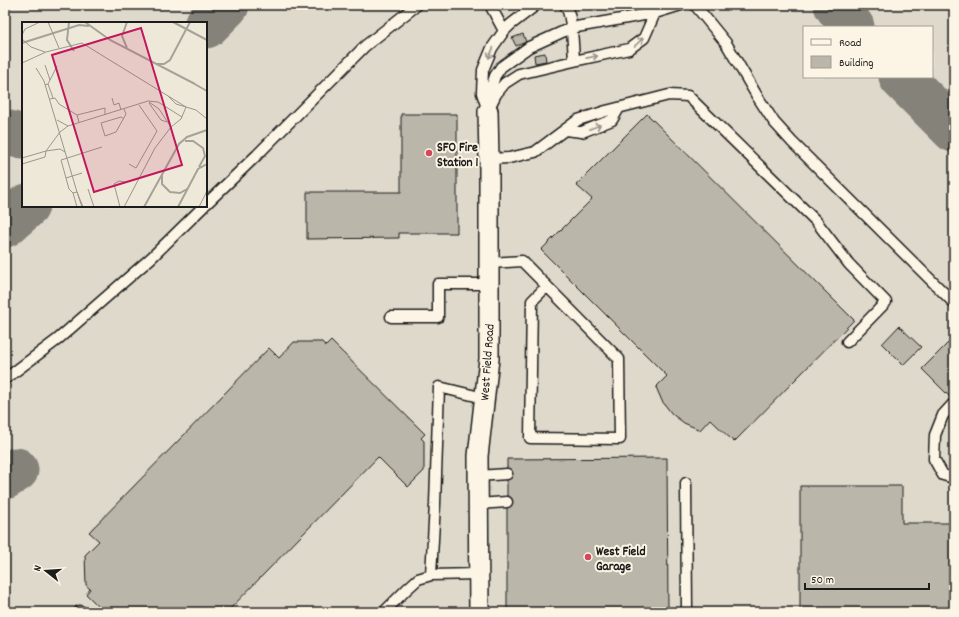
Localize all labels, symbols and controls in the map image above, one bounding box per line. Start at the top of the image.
inset map [22,22,207,207]
legend [803,26,933,78]
text: Road [839,35,861,52]
one-way arrow [634,37,644,46]
one-way arrow [486,46,494,58]
one-way arrow [585,53,598,61]
text: Building [839,55,874,72]
one-way arrow [589,123,601,130]
place label: SFO Fire Station 1 [437,139,479,173]
marker: SFO Fire Station 1 [424,148,434,158]
street label: West Field Road [476,323,501,401]
place label: West Field Garage [596,543,646,577]
north arrow [26,551,66,591]
marker: West Field Garage [583,552,593,562]
text: N [30,563,47,574]
scale bar [805,565,929,591]
text: 50 m [811,572,834,589]

